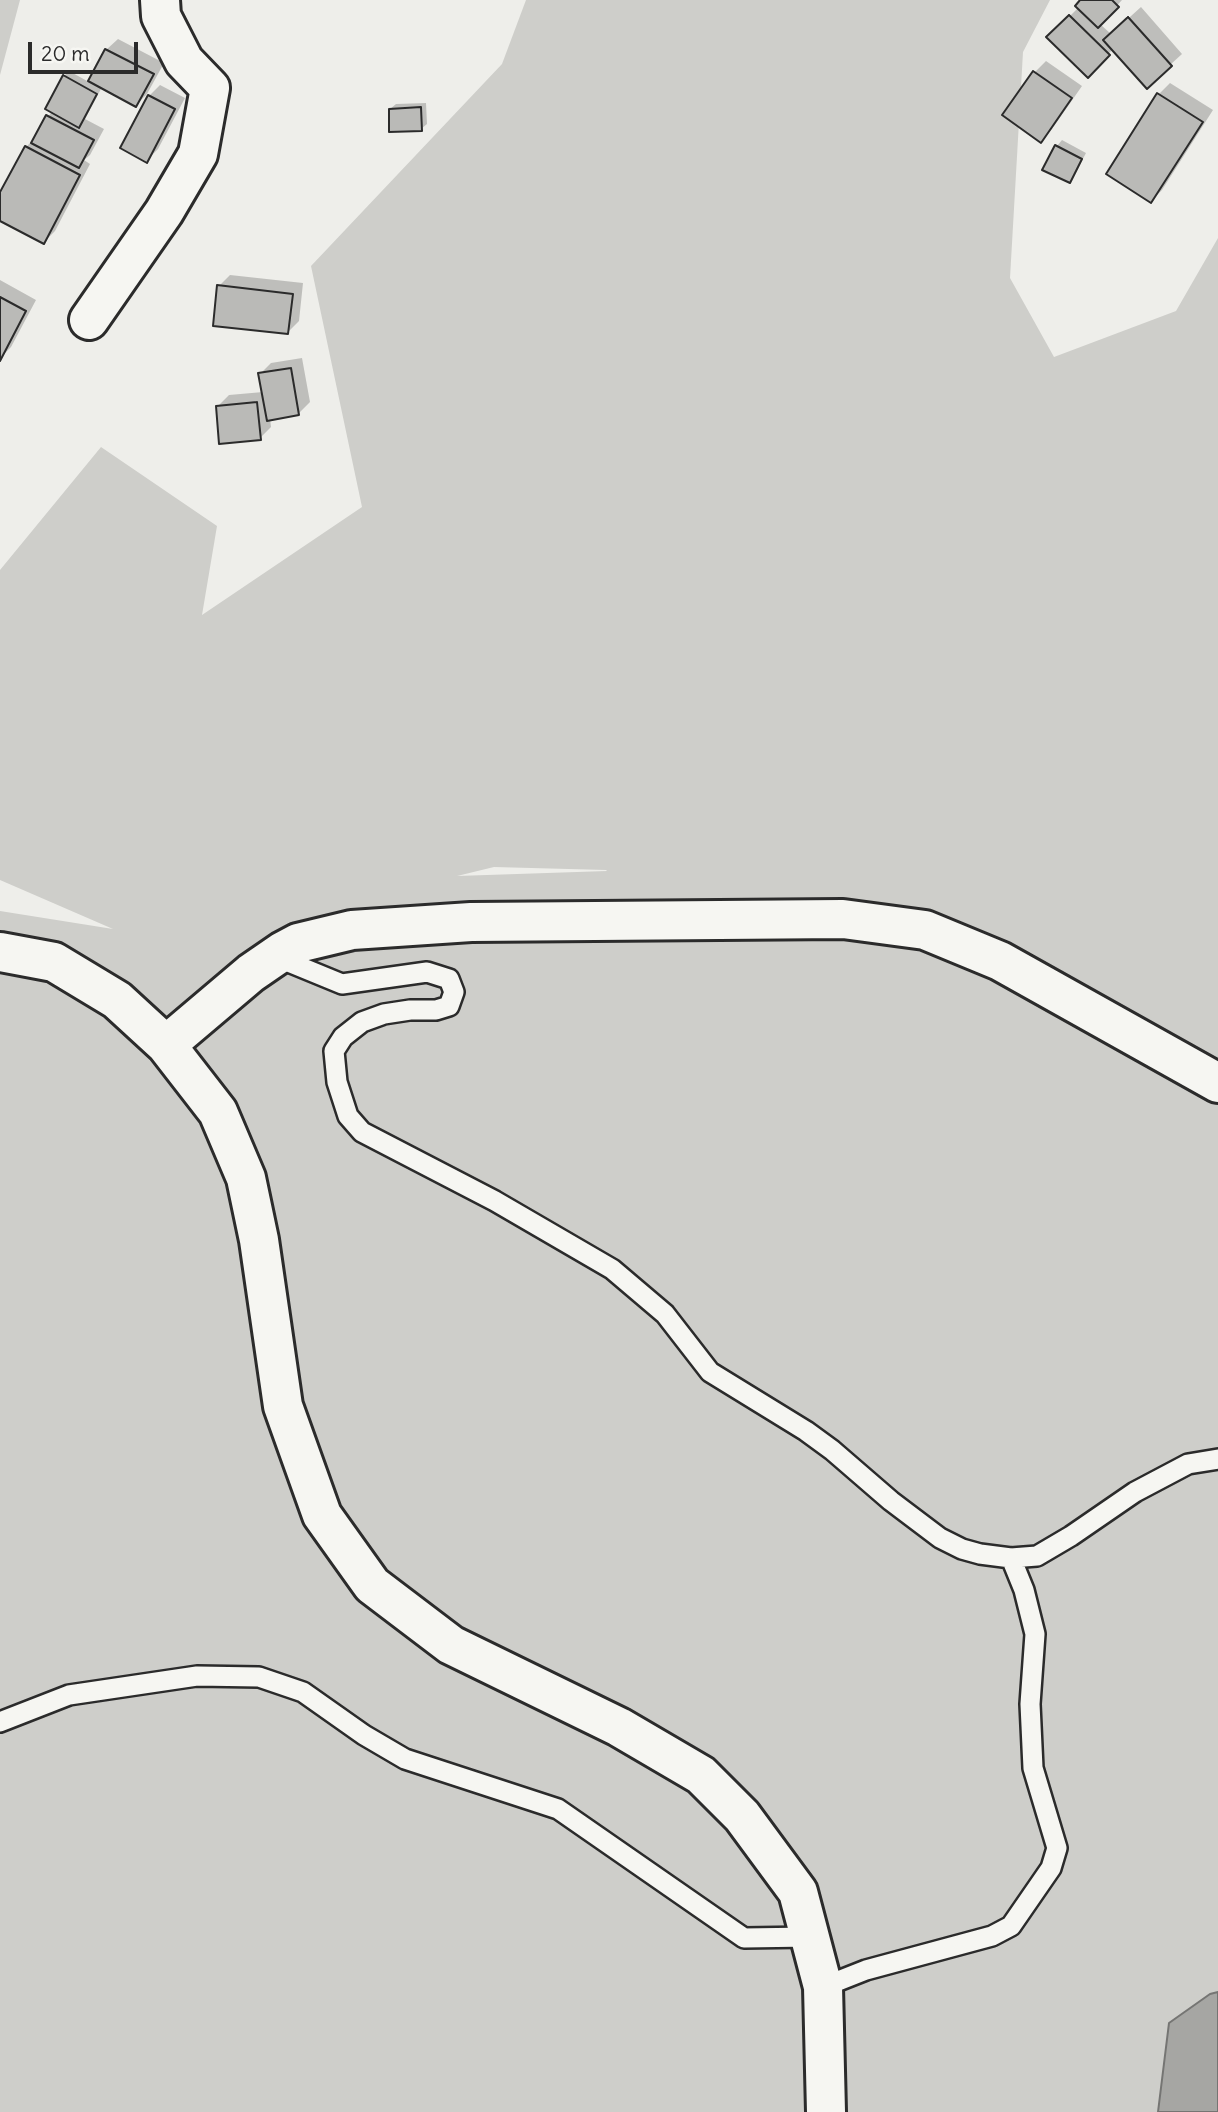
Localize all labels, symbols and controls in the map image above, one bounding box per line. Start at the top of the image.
scale bar [32,28,142,72]
text: 20 m [41,40,90,67]

